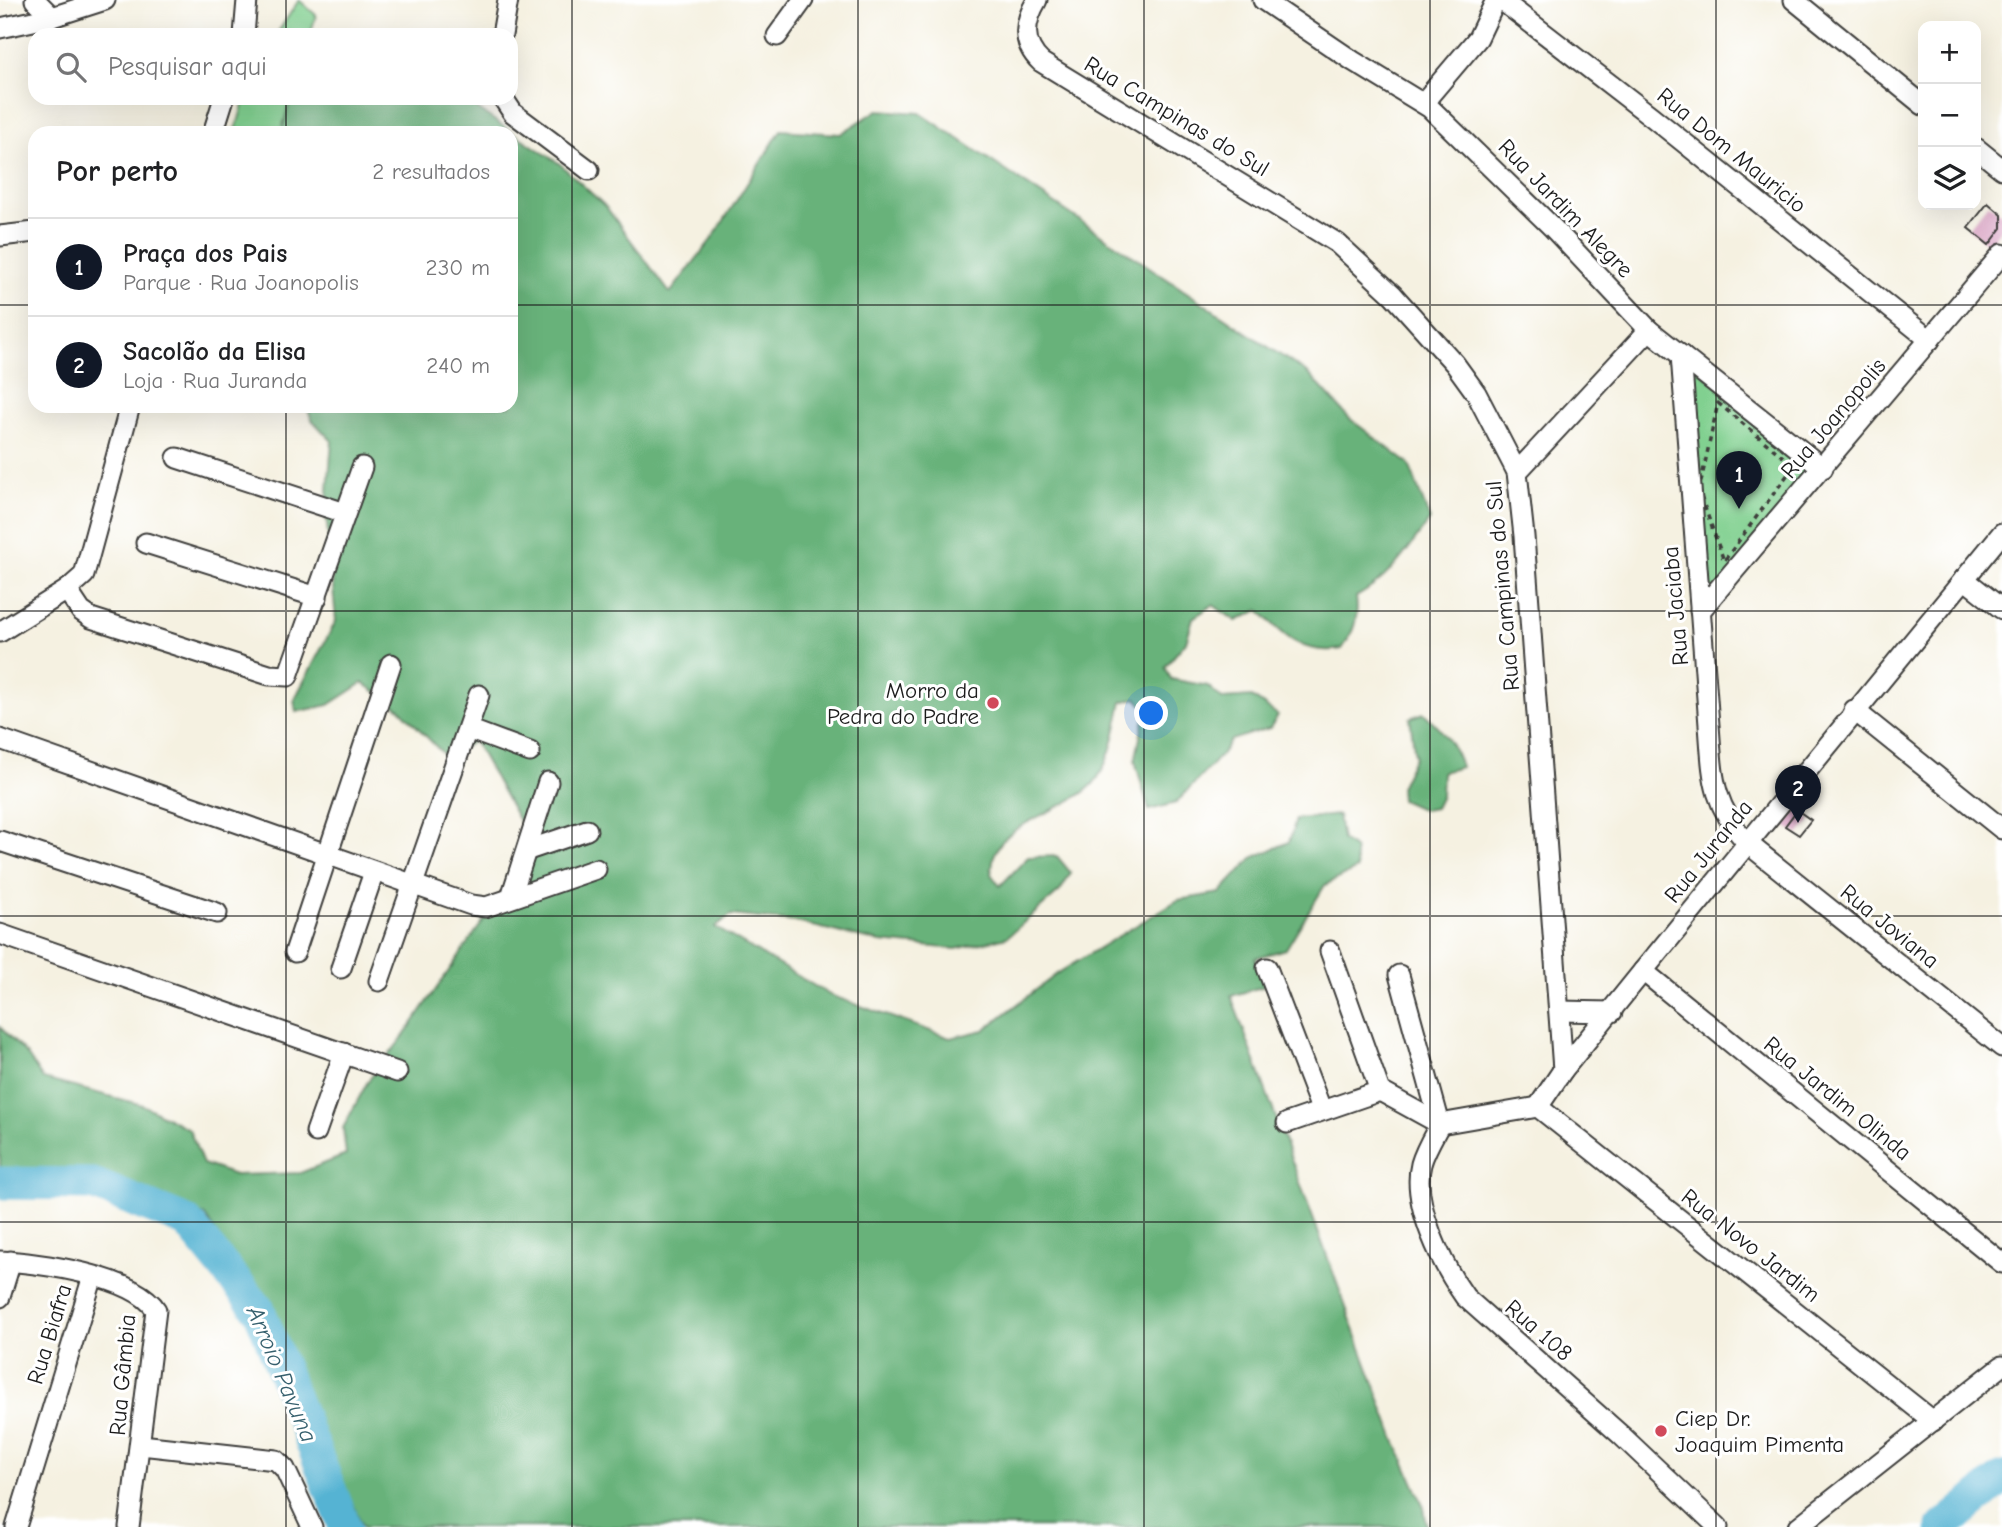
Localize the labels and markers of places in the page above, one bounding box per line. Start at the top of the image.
pin: 1 [1716,451,1762,509]
place label: Morro da Pedra do Padre [827,677,979,730]
marker: Morro da Pedra do Padre [985,695,1001,711]
pin: 2 [1775,765,1821,823]
place label: Ciep Dr. Joaquim Pimenta [1675,1405,1844,1458]
marker: Ciep Dr. Joaquim Pimenta [1653,1423,1669,1439]

